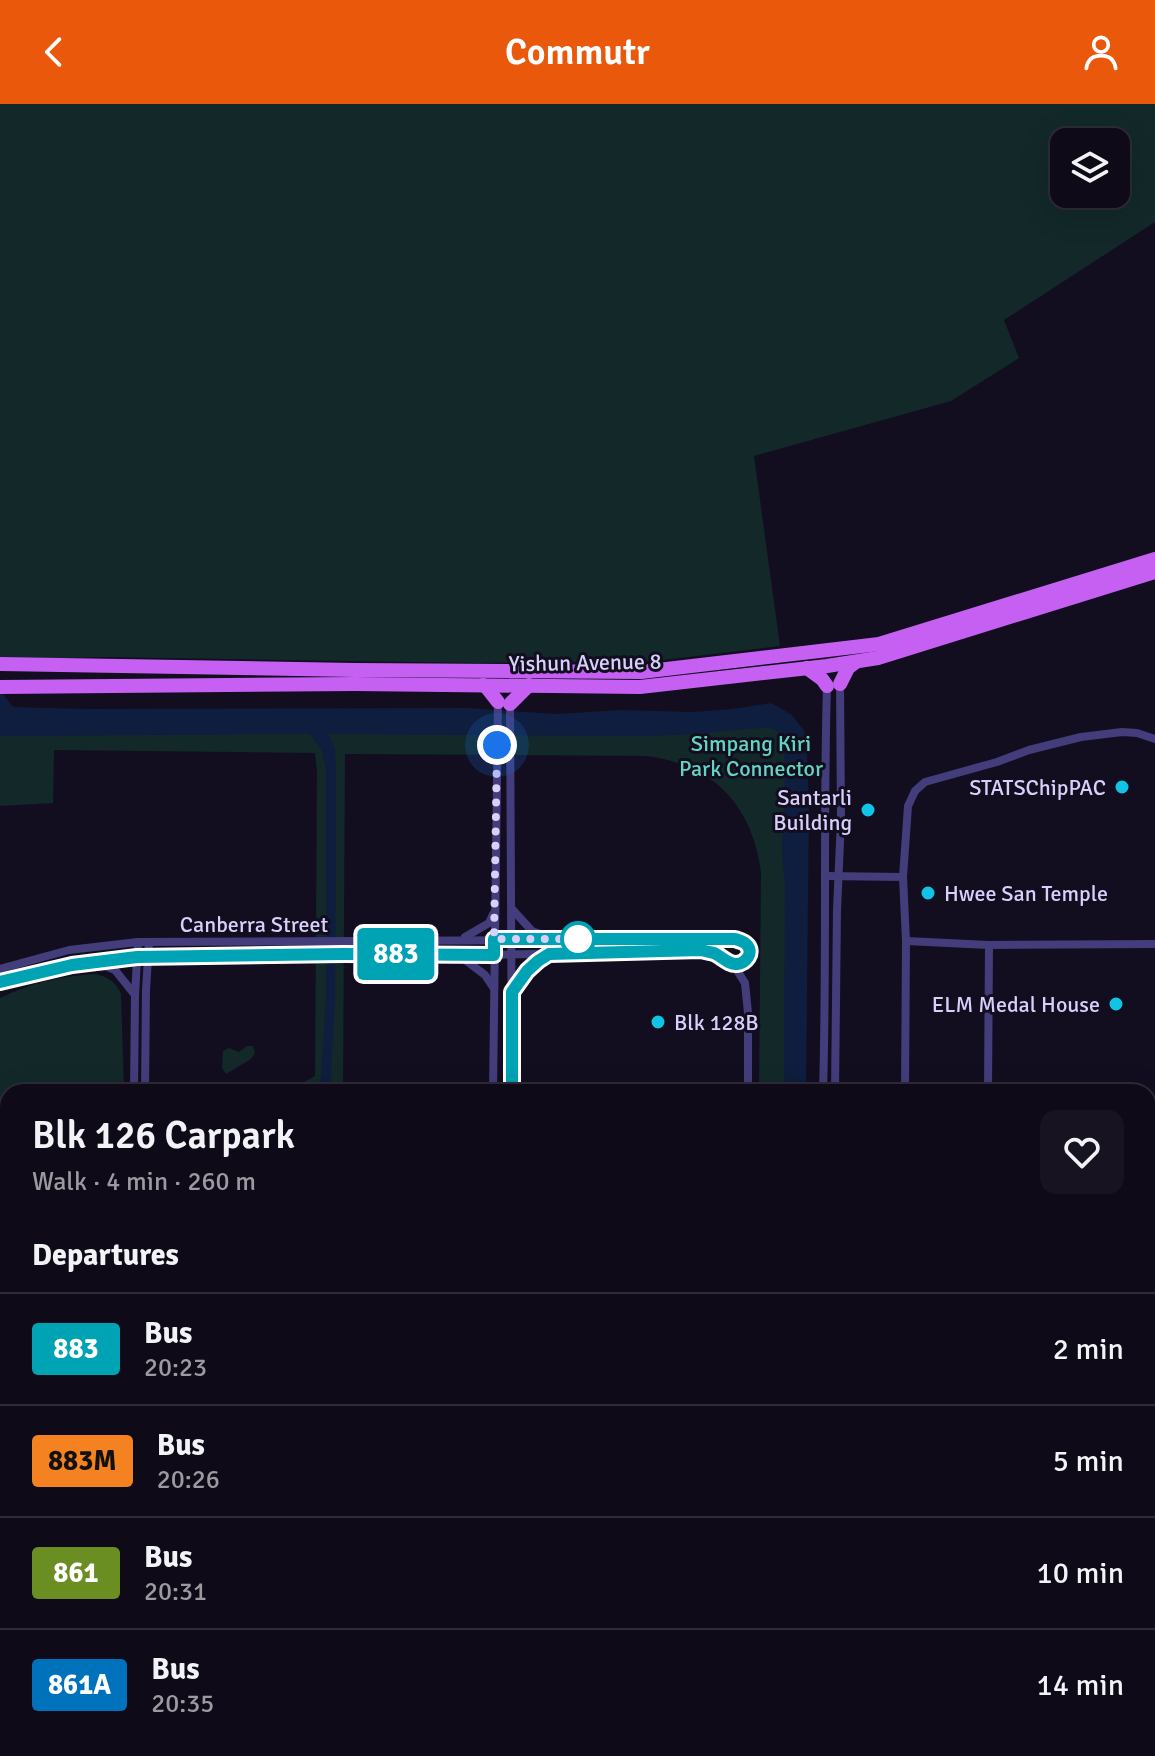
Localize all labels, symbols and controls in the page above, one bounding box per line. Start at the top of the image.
icon: back [32,30,76,74]
text: Commutr [505,30,650,75]
icon: person [1079,30,1123,74]
map controls [1050,128,1130,208]
button: layers [1050,128,1130,208]
street label: Yishun Avenue 8 [508,648,662,677]
your location [477,725,517,765]
park label: Simpang Kiri Park Connector [679,730,823,782]
place label: STATSChipPAC [969,774,1106,801]
marker: STATSChipPAC [1113,778,1131,796]
place label: Santarli Building [773,784,852,836]
marker: Santarli Building [859,801,877,819]
place label: Hwee San Temple [944,880,1108,907]
marker: Hwee San Temple [919,884,937,902]
street label: Canberra Street [180,911,328,938]
unlabelled marker [561,922,595,956]
line badge: 883 [350,928,442,980]
text: 883 [373,937,419,971]
place label: ELM Medal House [932,991,1100,1018]
marker: ELM Medal House [1107,995,1125,1013]
place label: Blk 128B [674,1009,759,1036]
marker: Blk 128B [649,1013,667,1031]
button: heart [1040,1110,1124,1194]
text: Blk 126 Carpark [32,1112,295,1159]
text: Walk · 4 min · 260 m [32,1166,256,1198]
text: Departures [32,1237,179,1274]
text: Bus [144,1315,192,1352]
text: 2 min [1053,1331,1124,1368]
text: 883 [53,1332,99,1366]
text: 20:23 [144,1352,207,1384]
text: Bus [157,1427,205,1464]
text: 5 min [1053,1443,1124,1480]
text: 883M [48,1444,117,1478]
text: 20:26 [157,1464,220,1496]
text: Bus [144,1539,192,1576]
text: 10 min [1037,1555,1124,1592]
text: 861 [53,1556,99,1590]
text: 20:31 [144,1576,207,1608]
text: Bus [151,1651,199,1688]
text: 14 min [1037,1667,1124,1704]
text: 861A [48,1668,111,1702]
text: 20:35 [151,1688,214,1720]

